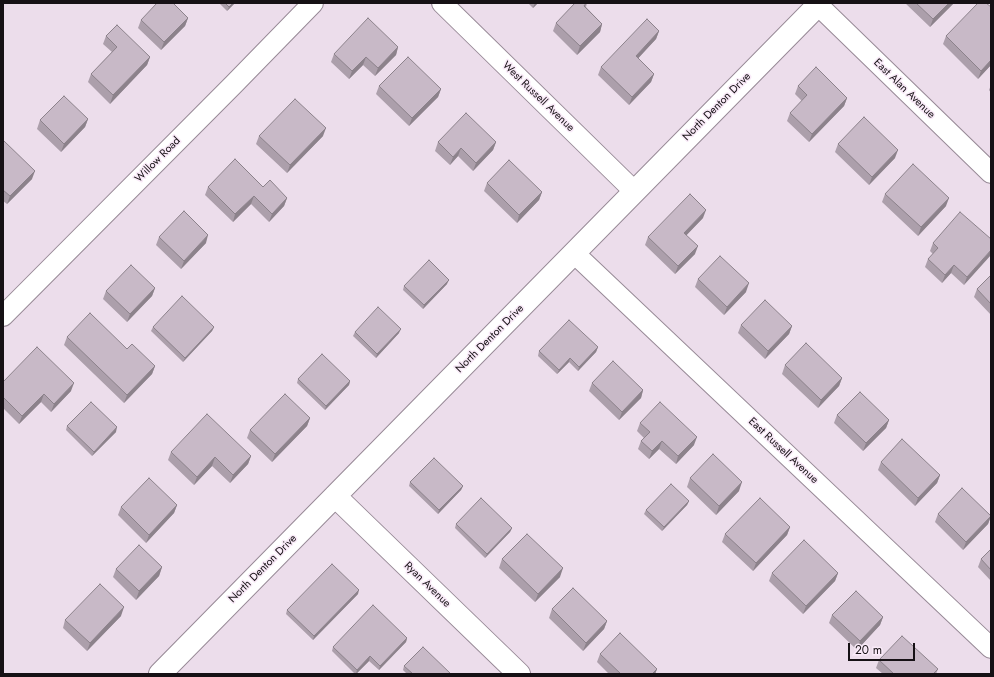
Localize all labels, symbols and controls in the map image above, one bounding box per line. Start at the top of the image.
street label: East Alan Avenue [871,56,937,122]
street label: West Russell Avenue [499,59,577,135]
street label: North Denton Drive [680,70,754,144]
street label: Willow Road [132,134,184,186]
street label: North Denton Drive [453,302,527,376]
street label: East Russell Avenue [745,415,821,487]
street label: North Denton Drive [226,532,300,606]
street label: Ryan Avenue [401,560,453,610]
scale bar [850,635,917,661]
text: 20 m [855,641,882,659]

